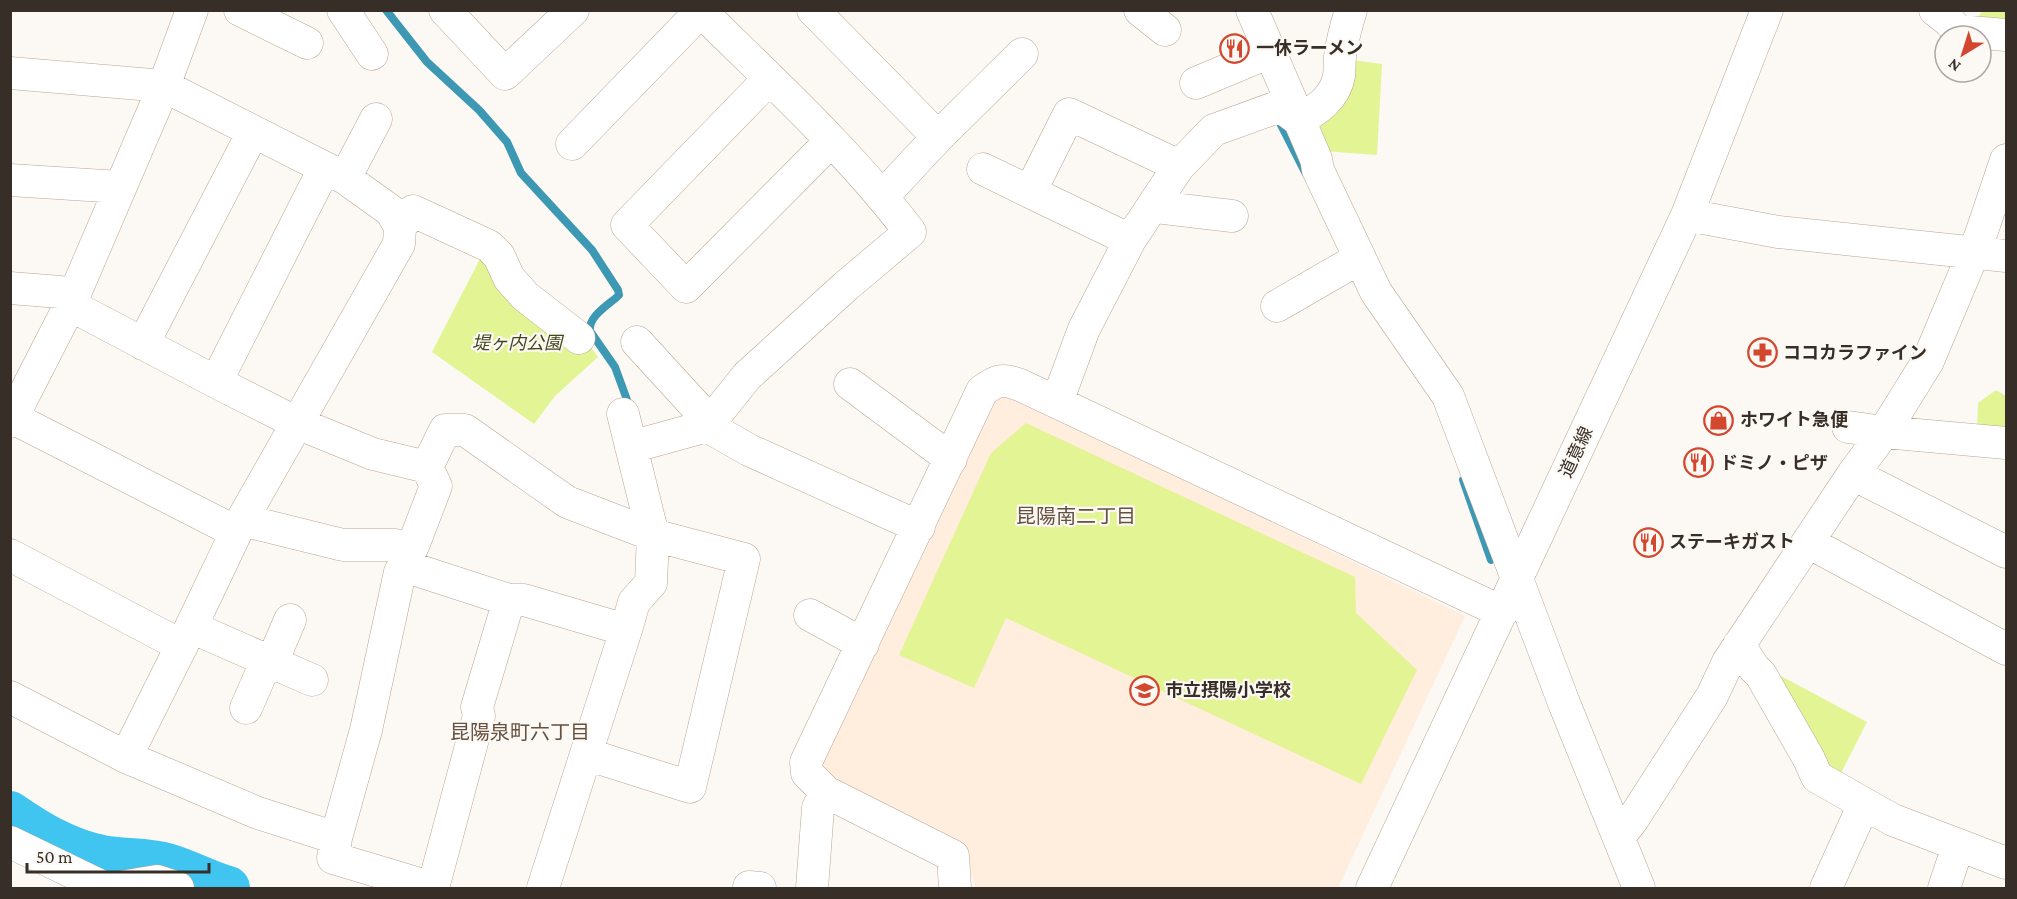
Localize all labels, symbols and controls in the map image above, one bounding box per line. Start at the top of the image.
north arrow [1933,24,1993,84]
restaurant icon: 一休ラーメン [1219,32,1251,64]
place label: 一休ラーメン [1256,38,1363,58]
text: N [1944,55,1964,75]
park label: 堤ヶ内公園 [472,333,565,353]
pharmacy icon: ココカラファイン [1746,337,1778,369]
place label: ココカラファイン [1783,343,1927,363]
shop icon: ホワイト急便 [1703,404,1735,436]
place label: ホワイト急便 [1740,410,1849,430]
street label: 道意線 [1556,423,1596,481]
restaurant icon: ドミノ・ピザ [1683,447,1715,479]
place label: ドミノ・ピザ [1720,453,1828,473]
district label: 昆陽南二丁目 [1016,505,1136,527]
restaurant icon: ステーキガスト [1632,526,1664,558]
place label: ステーキガスト [1669,532,1795,552]
school or university icon: 市立摂陽小学校 [1128,674,1160,706]
place label: 市立摂陽小学校 [1165,680,1291,700]
district label: 昆陽泉町六丁目 [450,721,590,743]
scale bar [27,836,208,874]
text: 50 m [36,847,73,867]

